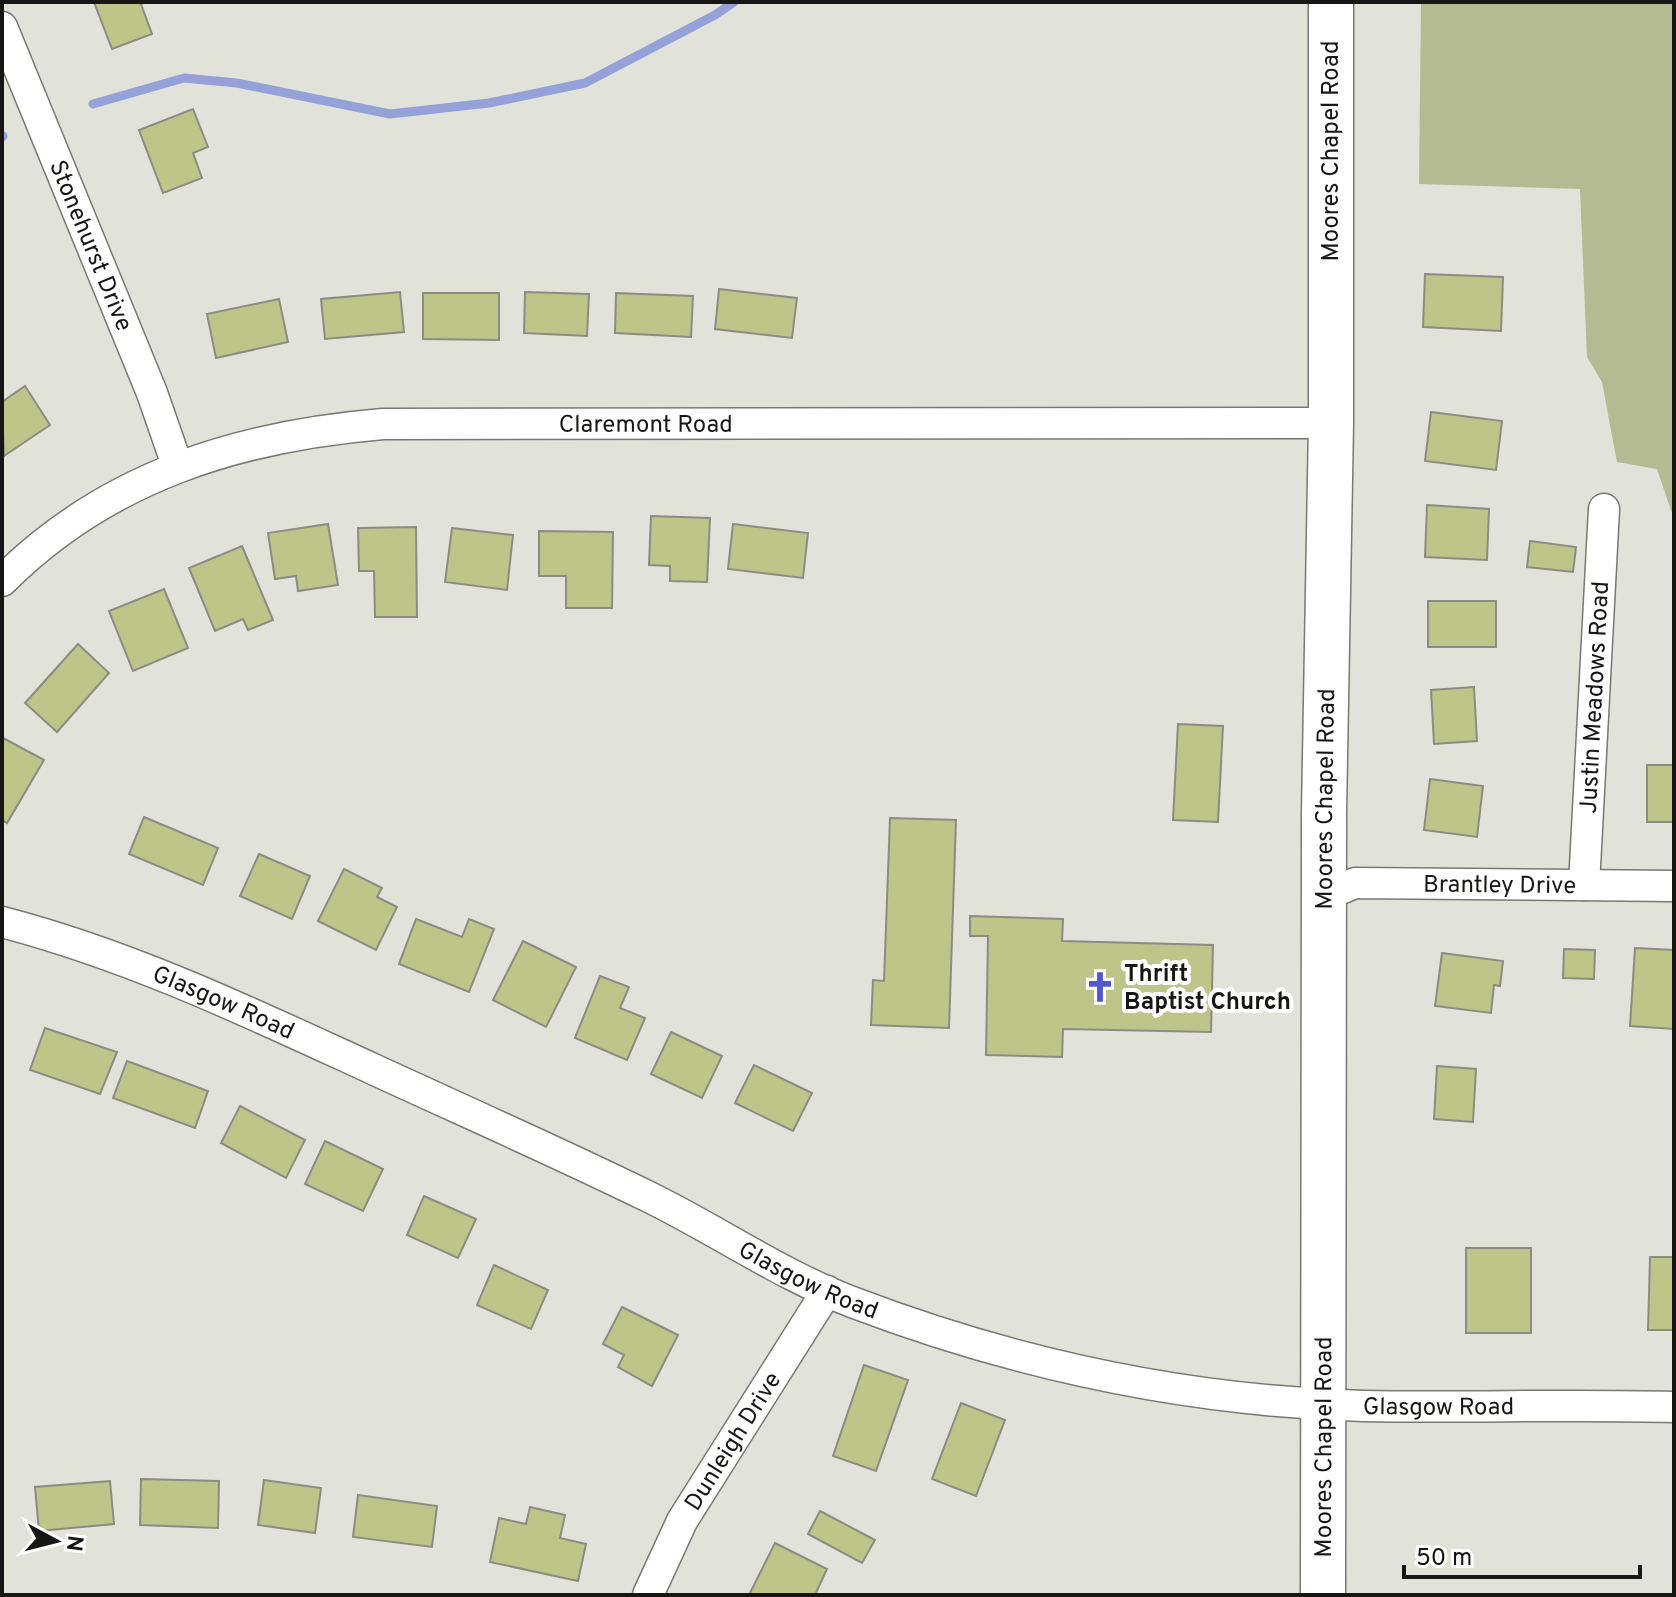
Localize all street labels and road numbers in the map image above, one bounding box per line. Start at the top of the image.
street label: Moores Chapel Road [1317,40,1347,262]
street label: Stonehurst Drive [41,156,138,336]
street label: Claremont Road [559,411,733,441]
street label: Justin Meadows Road [1575,580,1617,814]
street label: Moores Chapel Road [1311,688,1343,910]
street label: Brantley Drive [1423,871,1576,902]
street label: Glasgow Road [148,960,298,1048]
street label: Glasgow Road [732,1236,882,1327]
street label: Moores Chapel Road [1310,1336,1340,1558]
street label: Dunleigh Drive [679,1367,789,1517]
street label: Glasgow Road [1363,1393,1514,1424]

